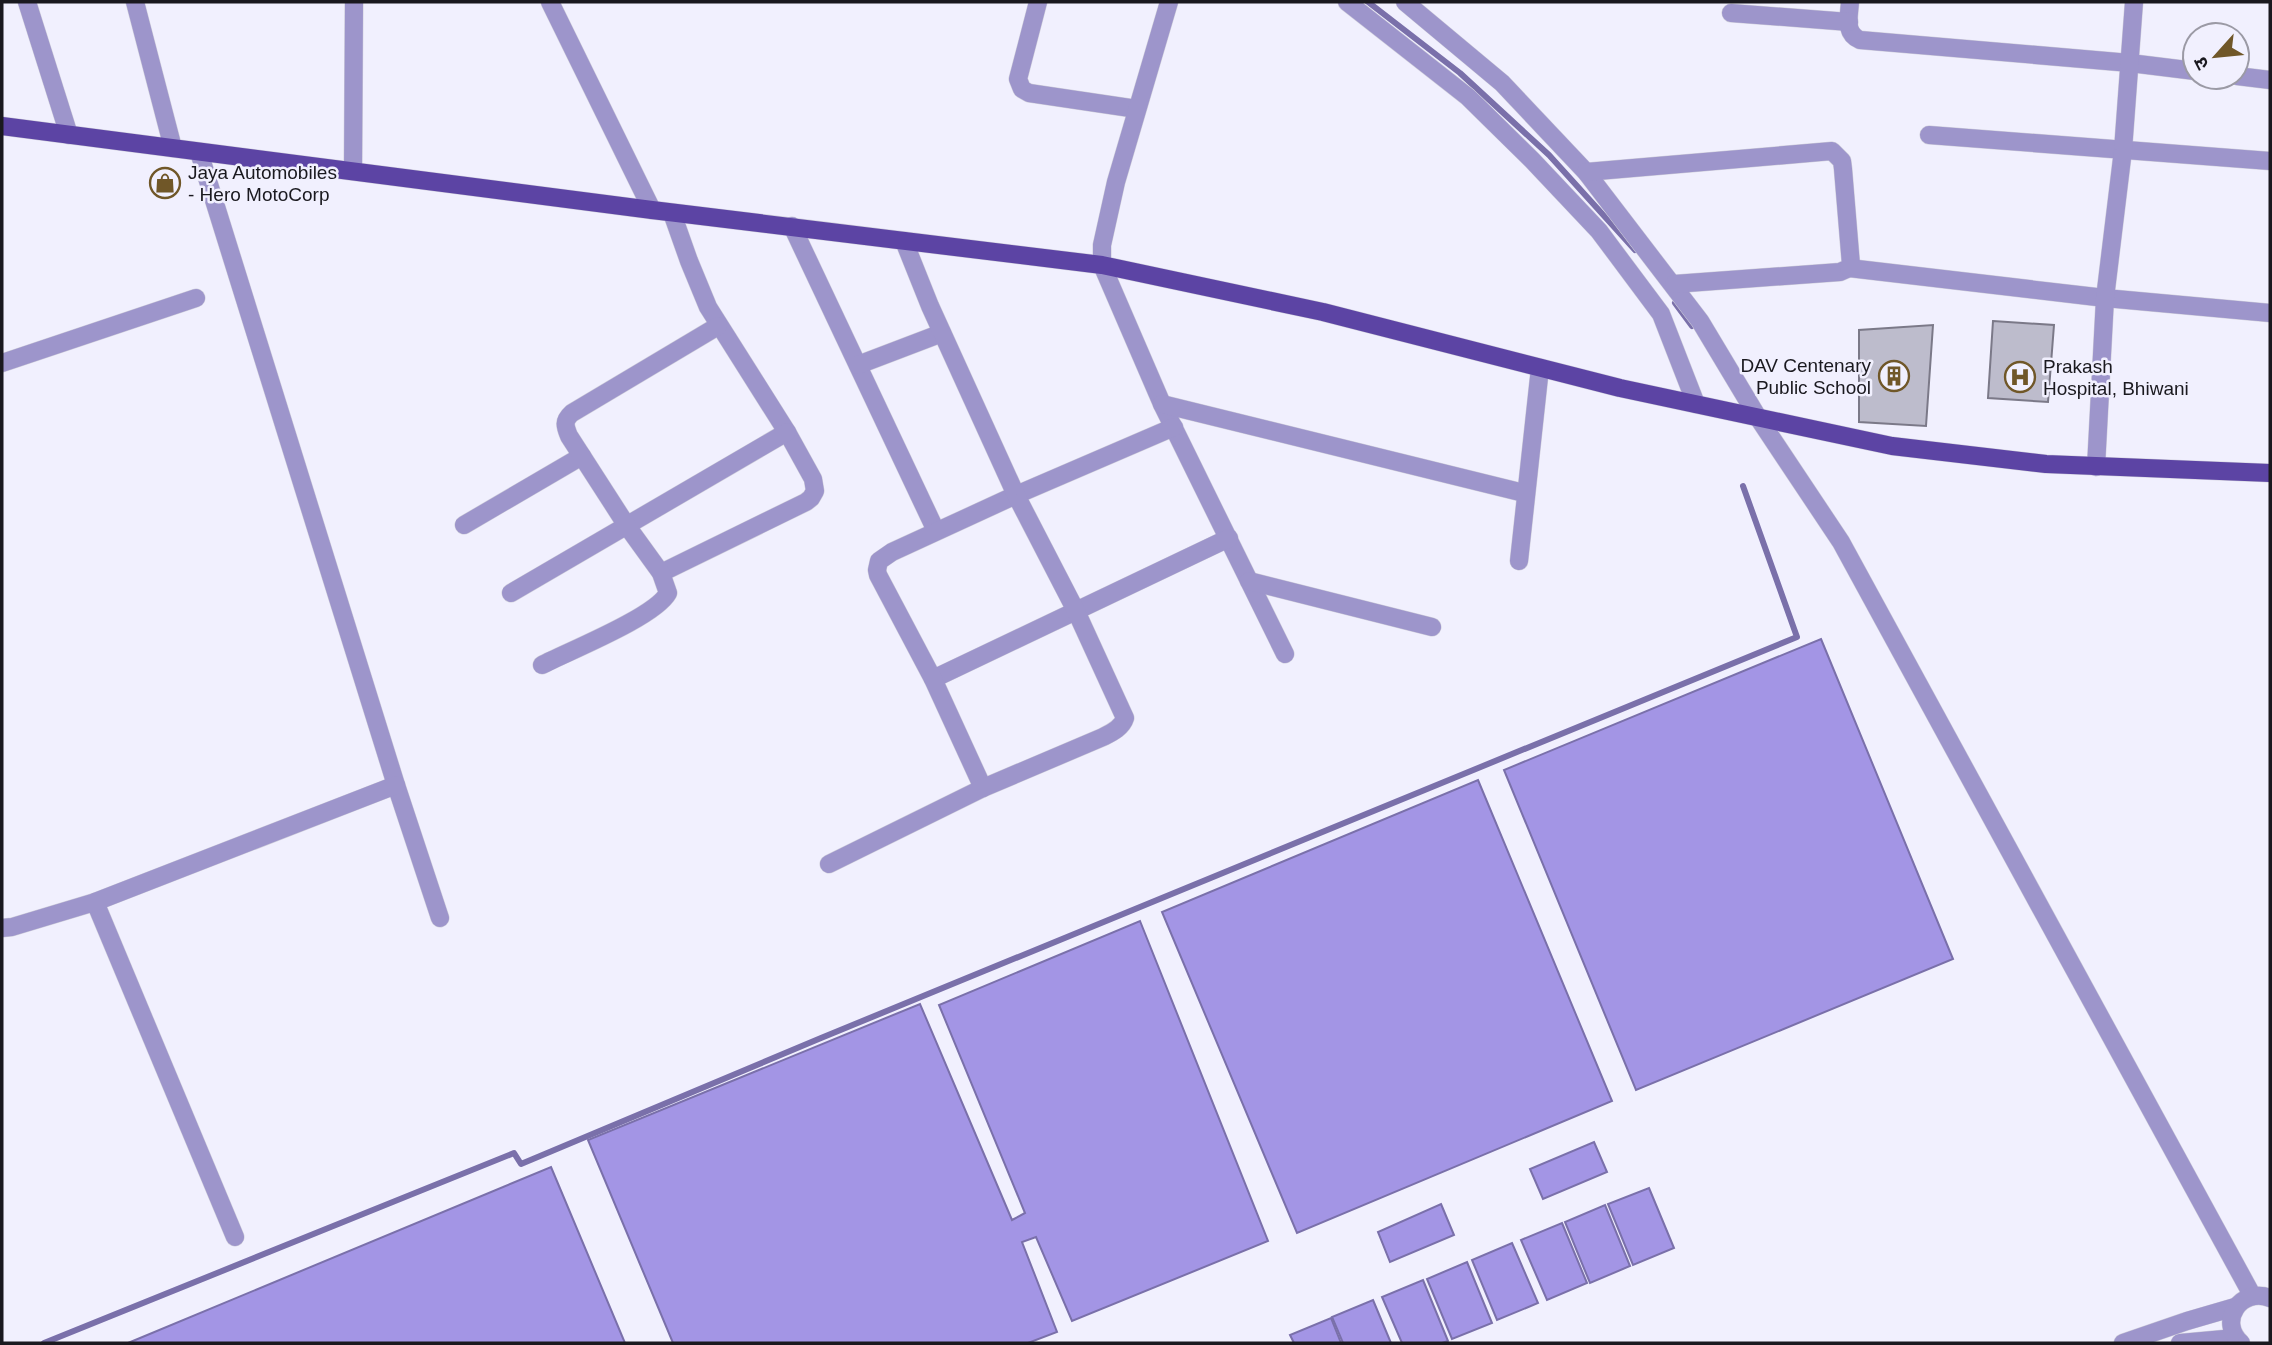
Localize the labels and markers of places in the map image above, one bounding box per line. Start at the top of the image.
place label: Jaya Automobiles - Hero MotoCorp [188,162,337,205]
shop icon: Jaya Automobiles - Hero MotoCorp [148,166,182,200]
place label: DAV Centenary Public School [1740,355,1871,398]
place label: Prakash Hospital, Bhiwani [2043,356,2189,399]
building icon: DAV Centenary Public School [1877,359,1911,393]
hospital icon: Prakash Hospital, Bhiwani [2003,360,2037,394]

